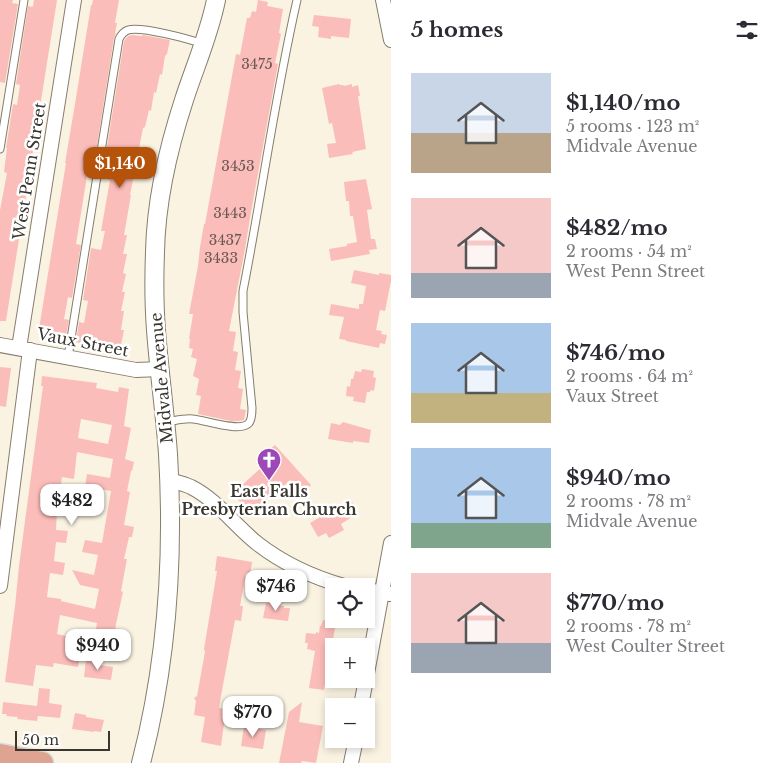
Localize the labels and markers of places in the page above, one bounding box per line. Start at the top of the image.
pin: $1,140 [79,146,161,189]
church icon: East Falls Presbyterian Church [256,447,282,481]
place label: East Falls Presbyterian Church [181,481,357,519]
pin: $482 [42,484,102,526]
pin: $746 [246,570,306,612]
pin: $940 [68,628,128,671]
pin: $770 [223,696,283,738]

